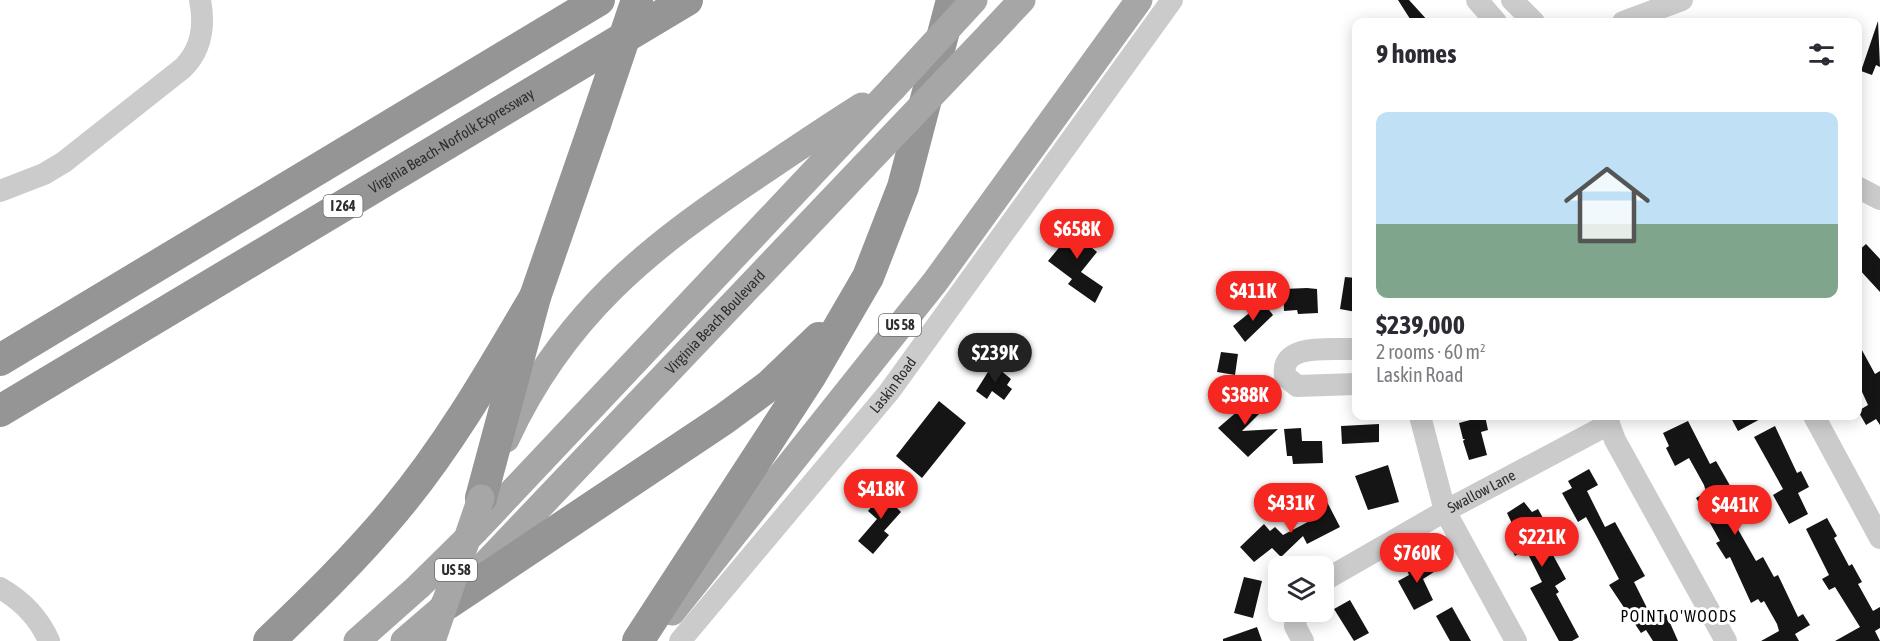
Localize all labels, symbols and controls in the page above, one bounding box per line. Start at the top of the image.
icon: filters [1805,38,1838,71]
text: 9 homes [1376,39,1456,69]
street label: Virginia Beach-Norfolk Expressway [365,85,537,196]
icon: home [1553,151,1661,259]
road number: I 264 [324,195,362,217]
pin: $658K [1035,209,1119,260]
text: $658K [1054,217,1100,240]
street label: Virginia Beach Boulevard [662,266,768,377]
pin: $411K [1211,271,1295,322]
text: $411K [1230,279,1276,302]
text: $239,000 [1376,310,1465,340]
road number: US 58 [879,314,921,336]
pin: $239K [953,333,1037,384]
text: 2 rooms · 60 m² [1376,340,1486,363]
text: $239K [972,341,1018,364]
street label: Laskin Road [866,354,919,416]
text: Laskin Road [1376,363,1464,386]
pin: $388K [1203,375,1287,426]
text: $388K [1222,383,1268,406]
street label: Swallow Lane [1444,466,1518,516]
pin: $418K [839,469,923,520]
text: $418K [858,477,904,500]
pin: $431K [1249,483,1333,534]
pin: $441K [1693,485,1777,536]
text: $431K [1268,491,1314,514]
text: $441K [1712,493,1758,516]
pin: $221K [1500,517,1584,568]
text: $221K [1519,525,1565,548]
pin: $760K [1375,533,1459,584]
text: $760K [1394,541,1440,564]
map controls [1268,556,1334,622]
button: layers [1268,556,1334,622]
road number: US 58 [435,559,477,581]
district label: POINT O'WOODS [1620,607,1738,625]

